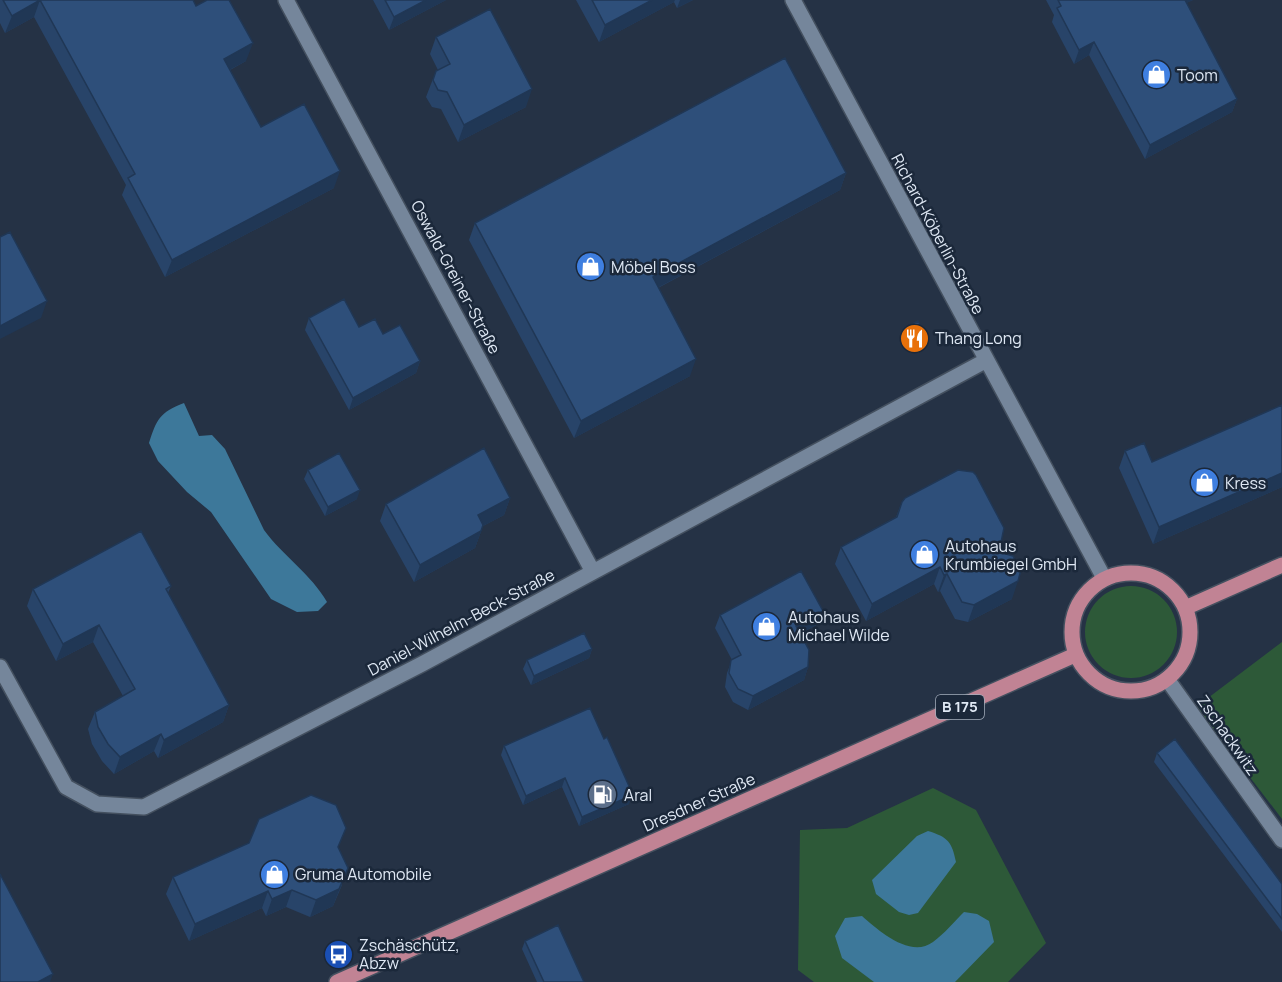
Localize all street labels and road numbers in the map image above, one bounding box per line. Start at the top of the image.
street label: Richard-Köberlin-Straße [886,150,990,318]
street label: Oswald-Greiner-Straße [406,196,506,358]
street label: Daniel-Wilhelm-Beck-Straße [364,563,558,681]
street label: Zschackwitz [1192,691,1264,779]
road number: B 175 [936,695,984,719]
street label: Dresdner Straße [639,767,759,837]

